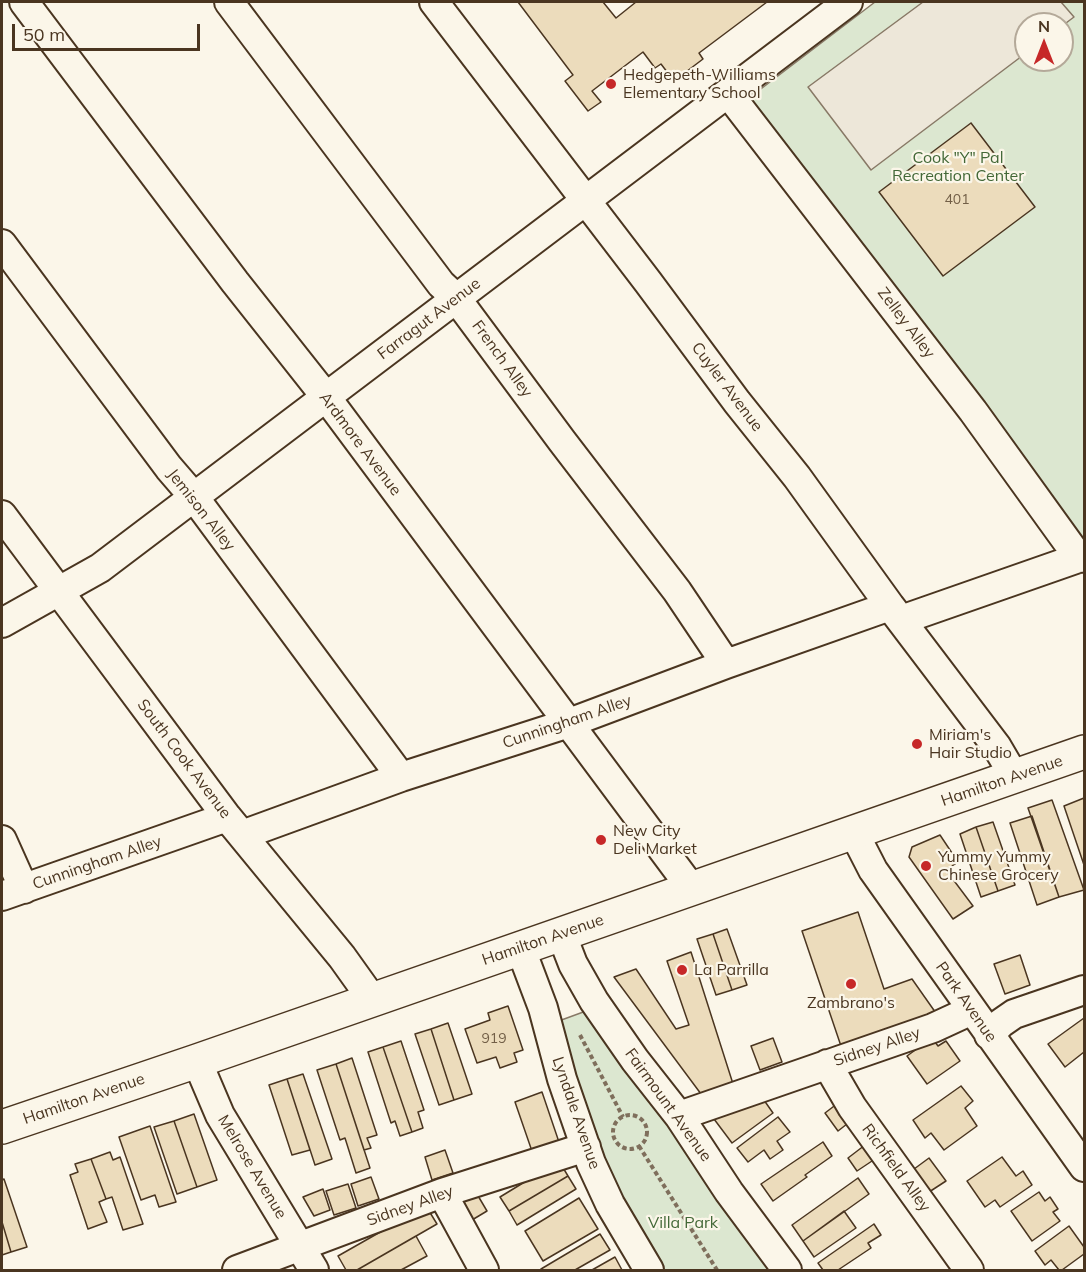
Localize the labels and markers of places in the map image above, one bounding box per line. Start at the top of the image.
place label: Hedgepeth-Williams Elementary School [623,65,776,103]
marker: Hedgepeth-Williams Elementary School [604,77,618,91]
place label: Miriam's Hair Studio [929,725,1012,763]
marker: Miriam's Hair Studio [910,737,924,751]
place label: New City Deli Market [613,821,697,859]
marker: New City Deli Market [594,833,608,847]
place label: Yummy Yummy Chinese Grocery [938,847,1059,885]
marker: Yummy Yummy Chinese Grocery [919,859,933,873]
place label: La Parrilla [694,960,769,980]
marker: La Parrilla [675,963,689,977]
marker: Zambrano's [844,977,858,991]
place label: Zambrano's [807,993,895,1013]

